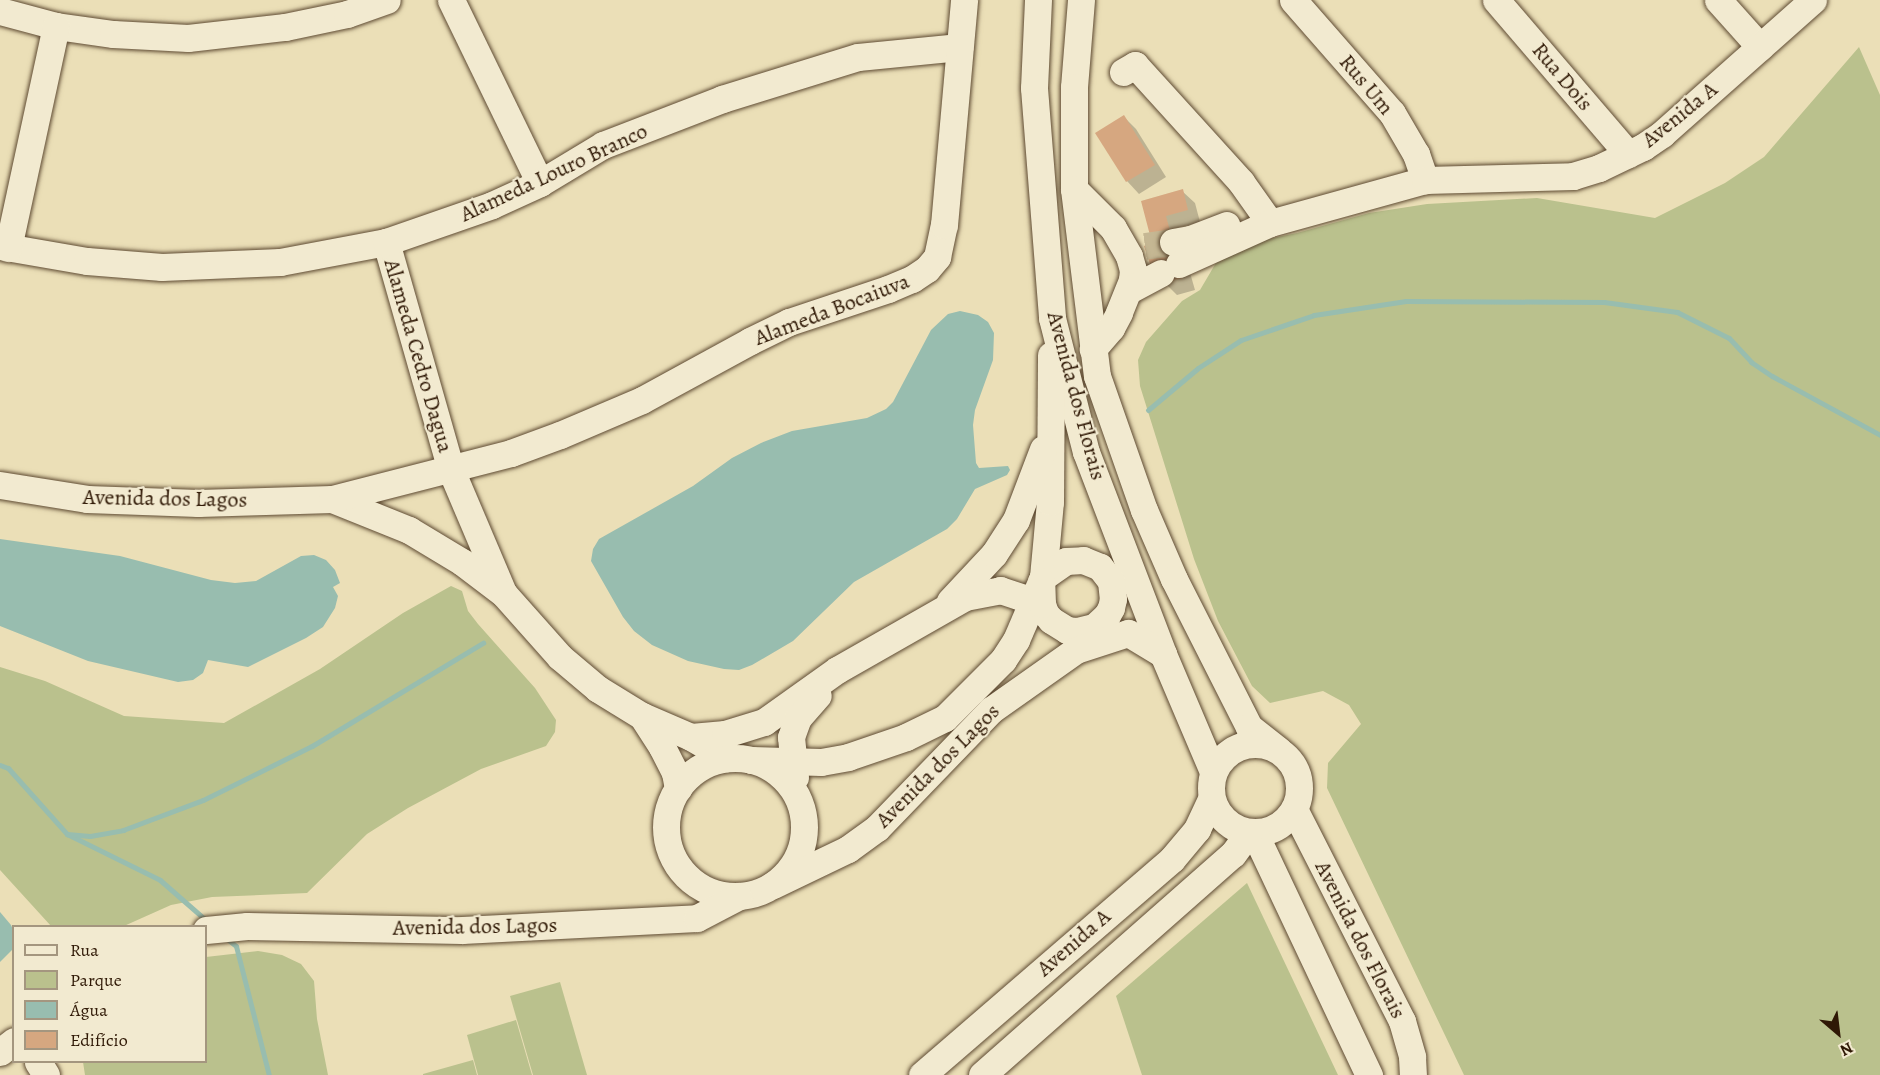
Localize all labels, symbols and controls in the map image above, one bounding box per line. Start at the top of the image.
street label: Rua Dois [1526,38,1598,116]
street label: Rus Um [1333,49,1399,121]
street label: Avenida A [1637,77,1723,153]
street label: Alameda Louro Branco [456,118,652,228]
street label: Alameda Cedro Dagua [378,256,458,456]
street label: Alameda Bocaiuva [751,268,913,352]
street label: Avenida dos Florais [1041,309,1111,483]
street label: Avenida dos Lagos [82,484,248,514]
street label: Avenida dos Lagos [870,698,1006,834]
street label: Avenida dos Florais [1309,857,1411,1023]
street label: Avenida A [1032,904,1116,982]
street label: Avenida dos Lagos [392,912,558,942]
legend [12,925,207,1063]
text: Rua [70,938,99,962]
text: Parque [70,968,122,992]
text: Água [70,998,108,1022]
north arrow [1808,1003,1868,1063]
text: Edifício [70,1028,128,1052]
text: N [1836,1036,1857,1061]

